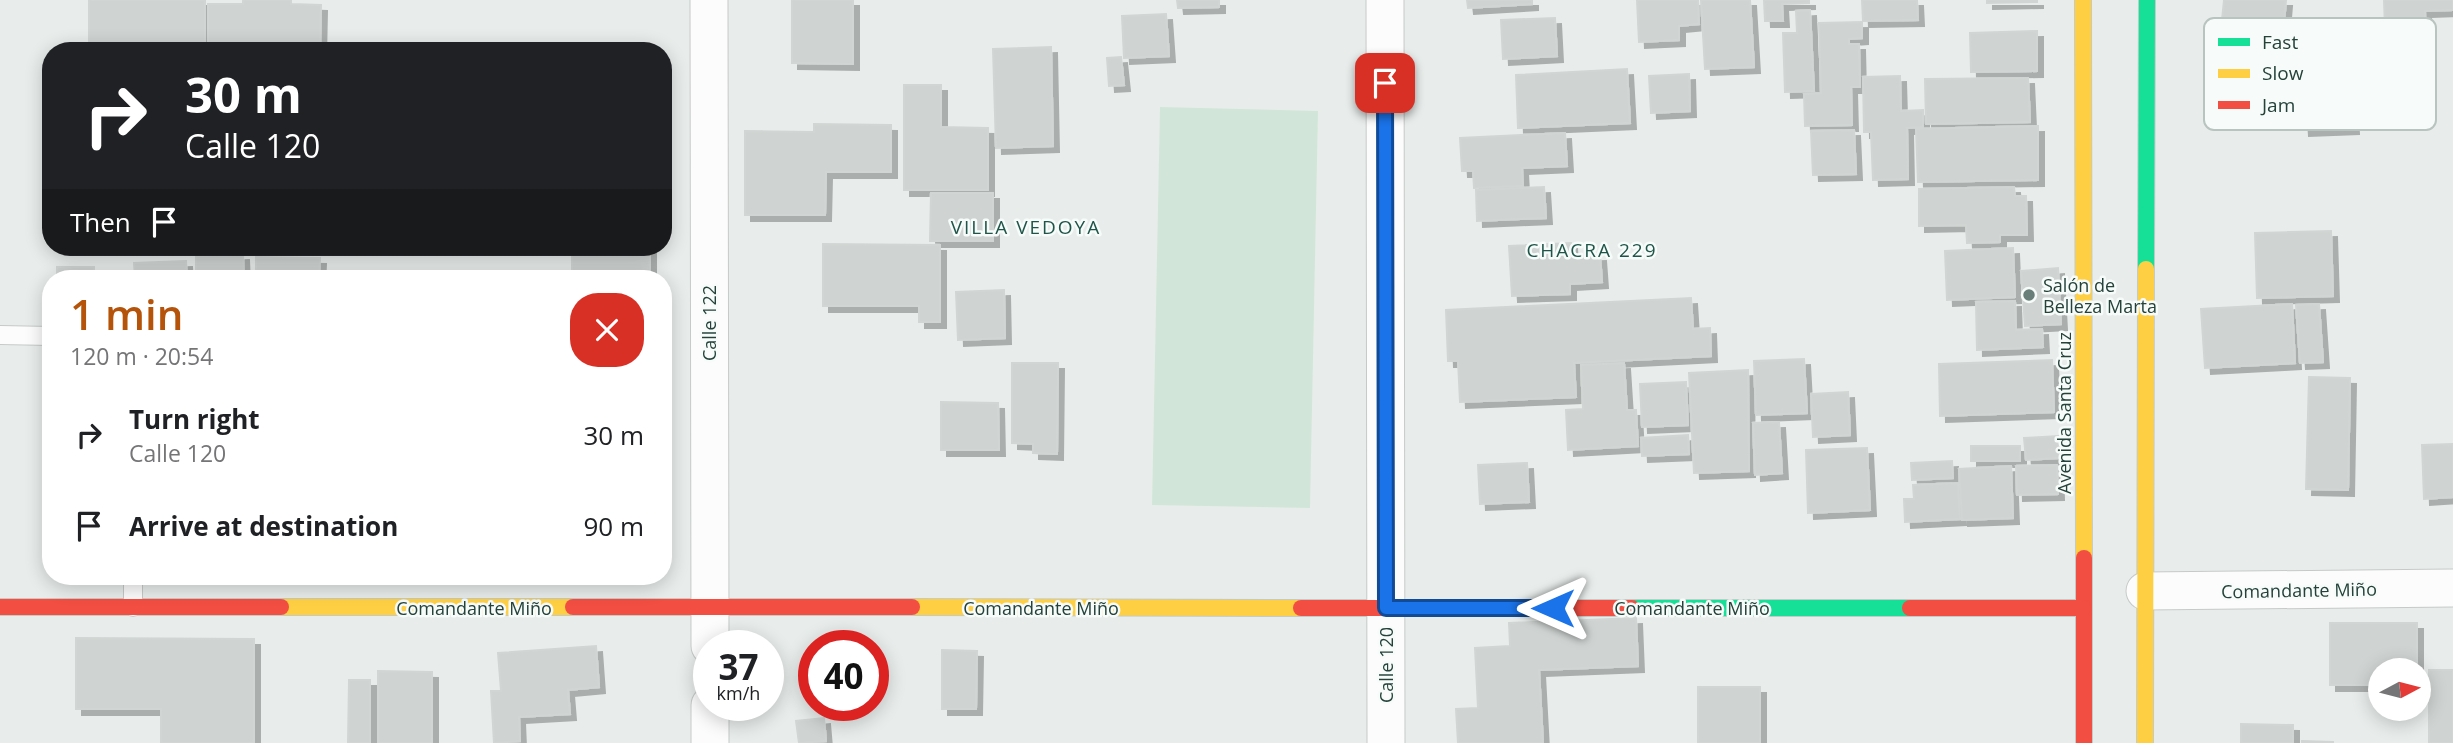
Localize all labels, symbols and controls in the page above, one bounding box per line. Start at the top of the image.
legend [2204,18,2436,130]
text: Fast [2262,29,2298,55]
pin [1355,53,1415,113]
text: Slow [2262,60,2304,86]
text: 30 m [185,61,302,127]
icon: arrive [1366,64,1404,102]
icon: right [70,70,161,161]
text: Jam [2260,92,2295,118]
text: Calle 120 [185,124,320,167]
icon: arrive [145,203,183,241]
text: Then [70,204,131,240]
district label: VILLA VEDOYA [951,214,1101,240]
district label: CHACRA 229 [1526,237,1658,263]
place label: Salón de Belleza Marta [2043,273,2157,318]
text: 1 min [70,285,183,342]
street label: Calle 122 [697,285,721,361]
marker: Salón de Belleza Marta [2021,287,2037,303]
button: close [570,293,644,367]
street label: Avenida Santa Cruz [2052,332,2076,494]
text: 120 m · 20:54 [70,340,213,372]
text: Turn right [129,401,260,437]
icon: right [70,416,108,454]
text: 30 m [583,417,644,453]
text: Calle 120 [129,437,226,469]
icon: arrive [70,507,108,545]
text: Arrive at destination [129,508,398,544]
text: 90 m [583,508,644,544]
position arrow [1516,571,1590,645]
street label: Comandante Miño [2221,577,2377,603]
street label: Comandante Miño [396,596,552,620]
street label: Comandante Miño [963,596,1119,620]
street label: Comandante Miño [1614,596,1770,620]
street label: Calle 120 [1374,627,1398,703]
speed limit sign: 40 [798,630,889,721]
text: 37 [718,643,759,690]
north arrow [2368,658,2431,721]
map controls [2368,658,2431,721]
text: km/h [717,681,760,705]

